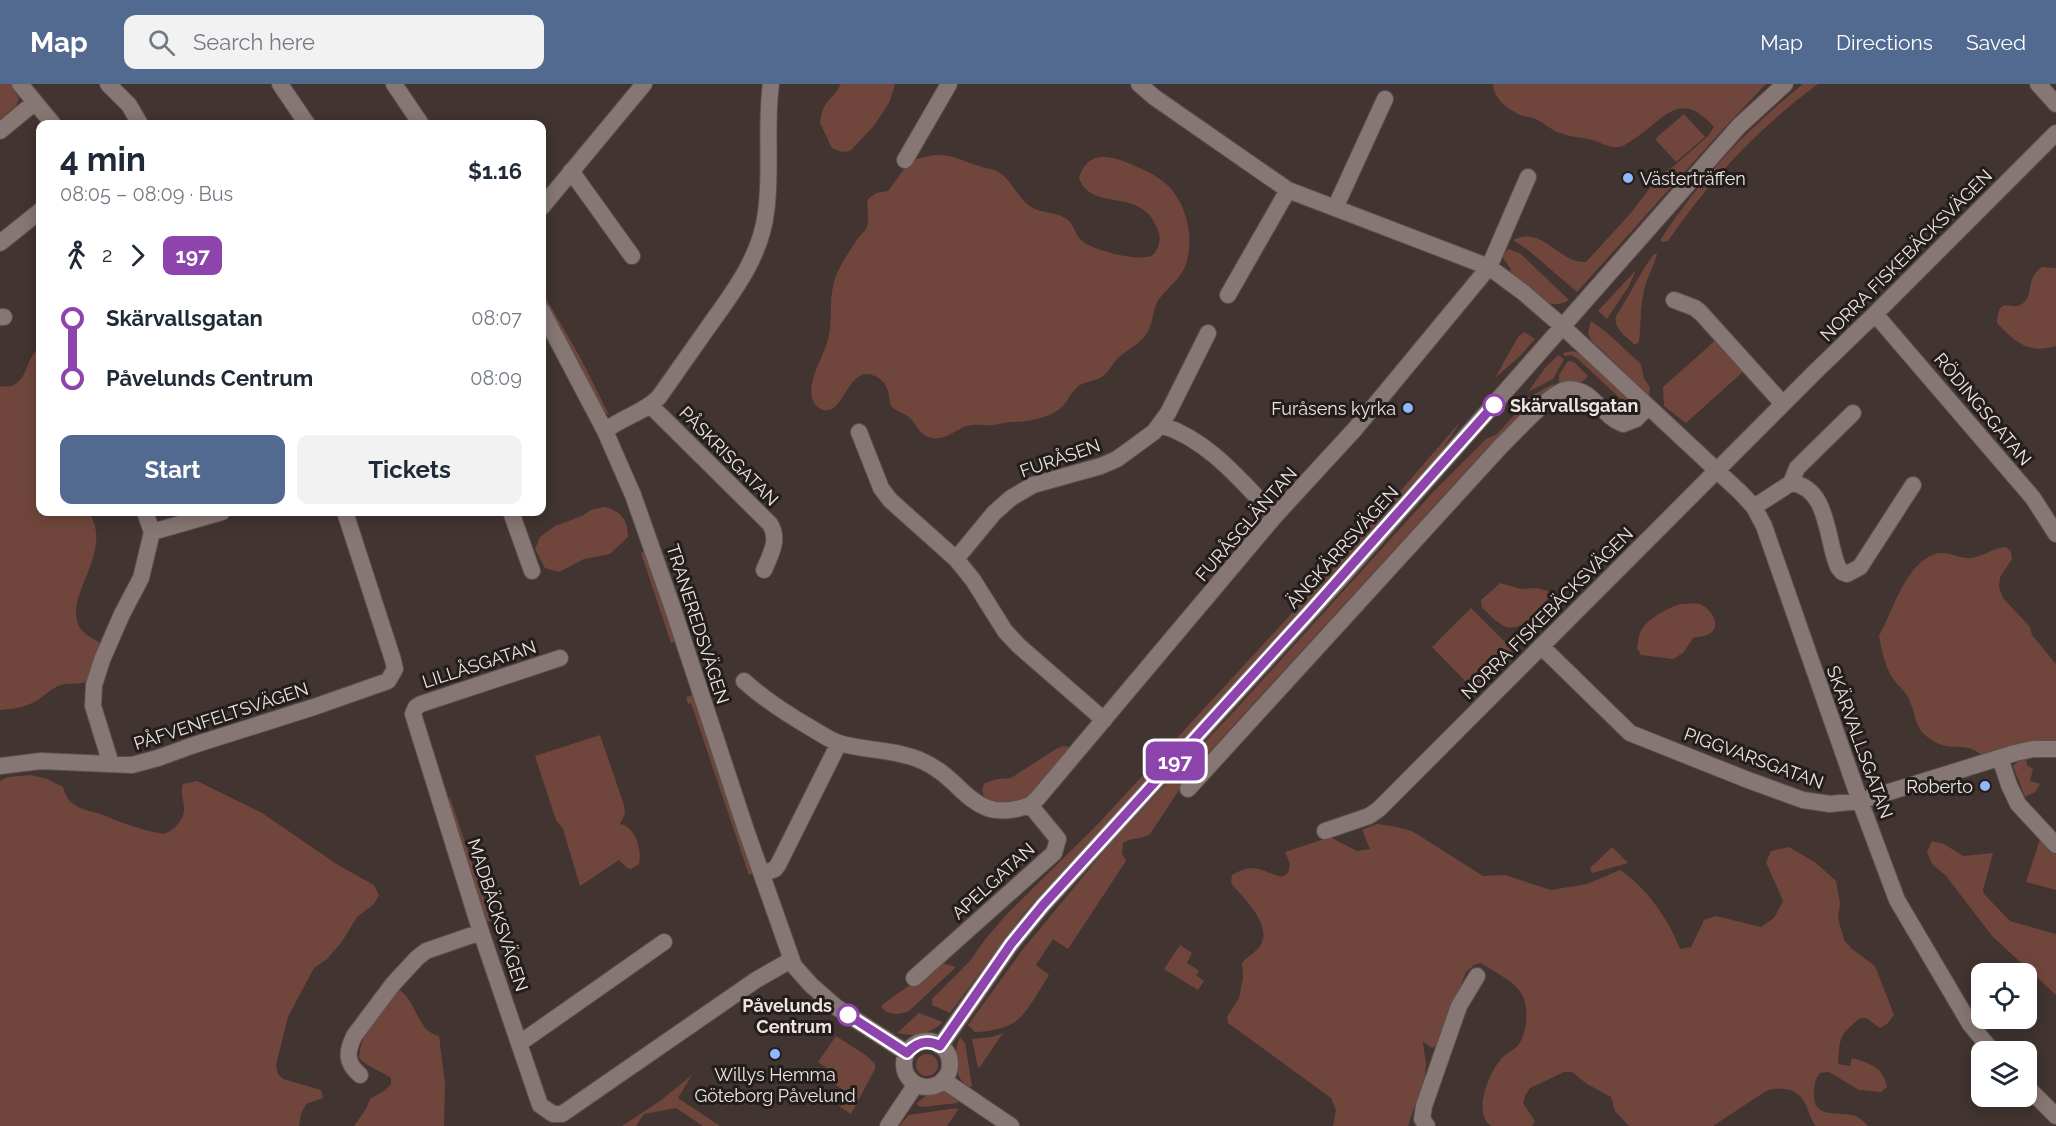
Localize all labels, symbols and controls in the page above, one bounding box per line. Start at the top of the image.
search box [124,15,544,69]
text: Map [30,26,88,59]
icon: search [145,26,178,59]
text: Search here [193,29,315,55]
text: Map [1760,30,1803,55]
text: Directions [1836,30,1933,55]
text: Saved [1966,30,2026,55]
text: 4 min [60,140,146,179]
text: $1.16 [468,158,522,184]
street label: NORRA FISKEBÄCKSVÄGEN [1816,165,1996,345]
place label: Västerträffen [1640,168,1746,189]
marker: Västerträffen [1621,171,1635,185]
text: 08:05 – 08:09 · Bus [60,182,233,206]
icon: walk [60,239,93,272]
icon: forward [121,239,154,272]
text: 2 [102,243,112,267]
text: 197 [175,243,210,268]
text: Skärvallsgatan [106,305,263,331]
text: 08:07 [471,306,522,330]
street label: RÖDINGSGATAN [1930,349,2036,469]
text: Påvelunds Centrum [106,365,313,391]
text: 08:09 [470,366,522,390]
marker: Skärvallsgatan [1483,394,1505,416]
place label: Skärvallsgatan [1510,395,1638,416]
place label: Furåsens kyrka [1271,398,1396,419]
street label: PÅSKRISGATAN [675,401,784,510]
marker: Furåsens kyrka [1401,401,1415,415]
street label: FURÅSEN [1017,434,1103,482]
button: Start [60,435,285,504]
button: Tickets [297,435,522,504]
street label: FURÅSGLÄNTAN [1190,462,1301,585]
street label: ÄNGKÄRRSVÄGEN [1282,481,1402,613]
street label: NORRA FISKEBÄCKSVÄGEN [1457,523,1637,703]
street label: TRANEREDSVÄGEN [662,542,734,706]
street label: LILLÅSGATAN [419,635,539,692]
street label: SKÄRVALLSGATAN [1823,663,1897,821]
street label: PÅFVENFELTSVÄGEN [131,677,311,754]
street label: PIGGVARSGATAN [1681,723,1827,793]
line badge: 197 [1140,742,1210,780]
text: 197 [1158,749,1192,774]
place label: Roberto [1906,776,1973,797]
marker: Roberto [1978,779,1992,793]
street label: MADBÄCKSVÄGEN [463,836,533,994]
street label: APELGATAN [947,838,1039,924]
map controls [1971,963,2037,1107]
button: locate [1971,963,2037,1029]
place label: Påvelunds Centrum [742,995,832,1037]
marker: Påvelunds Centrum [837,1004,859,1026]
button: layers [1971,1041,2037,1107]
marker: Willys Hemma Göteborg Påvelund [768,1047,782,1061]
place label: Willys Hemma Göteborg Påvelund [694,1064,856,1106]

